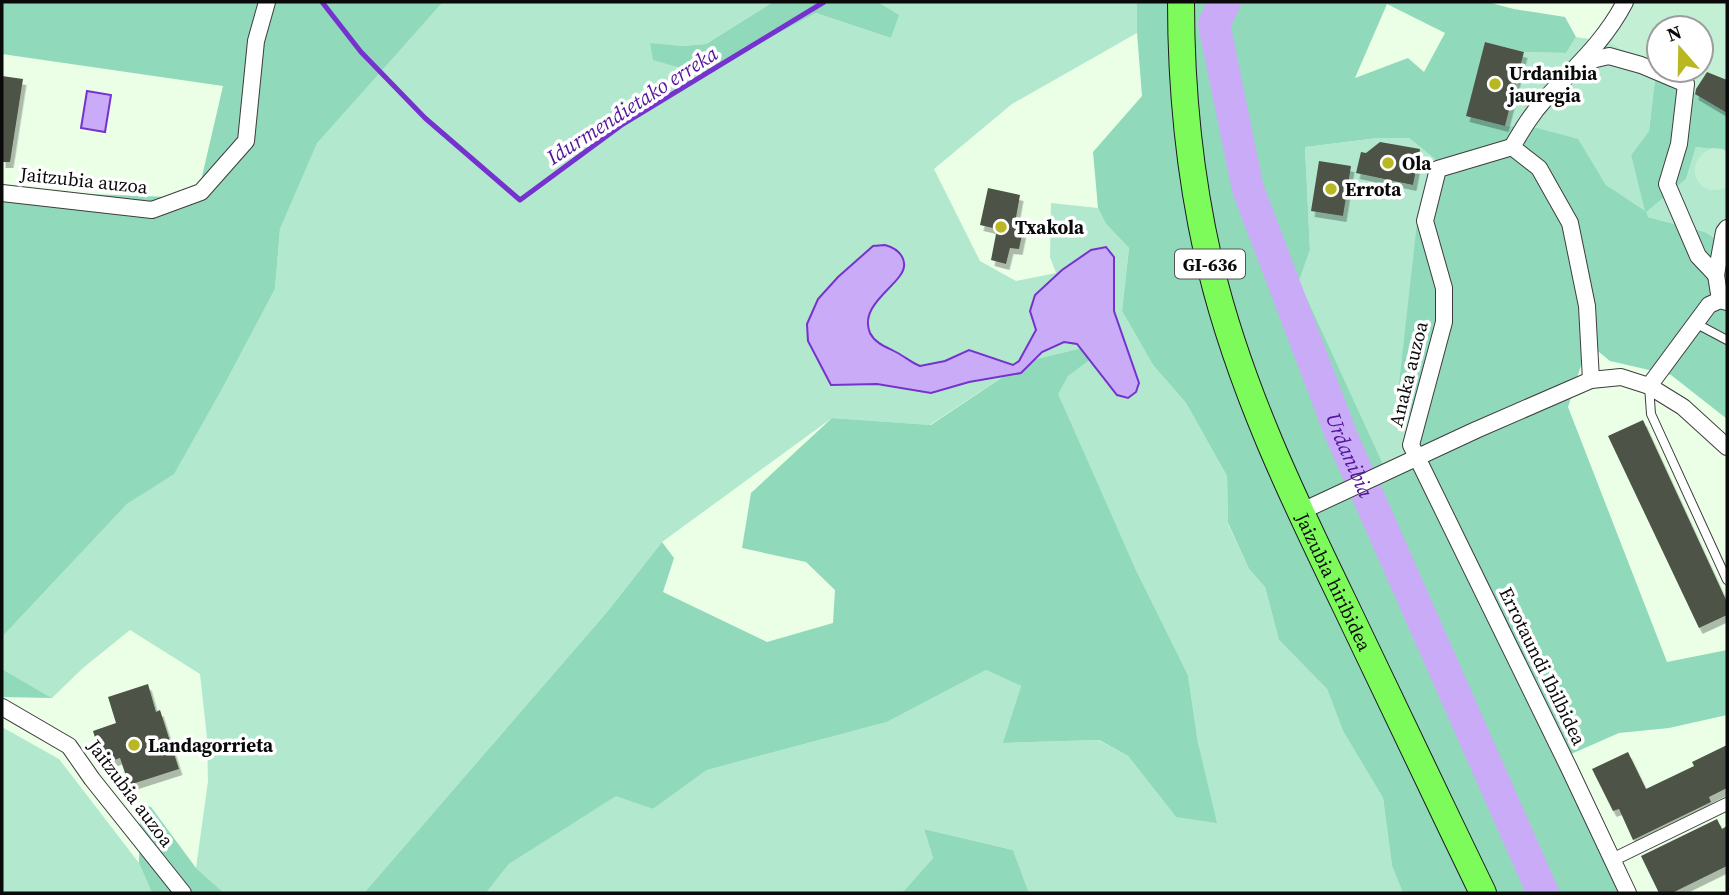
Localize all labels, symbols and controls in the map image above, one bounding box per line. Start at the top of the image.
north arrow [1645,14,1715,84]
text: N [1663,18,1685,48]
water label: Idurmendietako erreka [540,39,723,172]
place label: Urdanibia jauregia [1507,60,1598,108]
marker: Urdanibia jauregia [1487,76,1503,92]
place label: Ola [1402,150,1432,176]
marker: Ola [1380,155,1396,171]
street label: Jaitzubia auzoa [18,160,149,200]
place label: Errota [1345,176,1402,202]
marker: Errota [1323,181,1339,197]
place label: Txakola [1015,214,1085,240]
marker: Txakola [993,219,1009,235]
road number: GI-636 [1175,250,1245,278]
street label: Anaka auzoa [1382,318,1434,429]
water label: Urdanibia [1320,408,1381,502]
street label: Jaizubia hiribidea [1289,508,1378,655]
street label: Errotaundi Ibilbidea [1493,583,1593,750]
place label: Landagorrieta [148,732,274,758]
street label: Jaitzubia auzoa [81,733,180,852]
marker: Landagorrieta [126,737,142,753]

